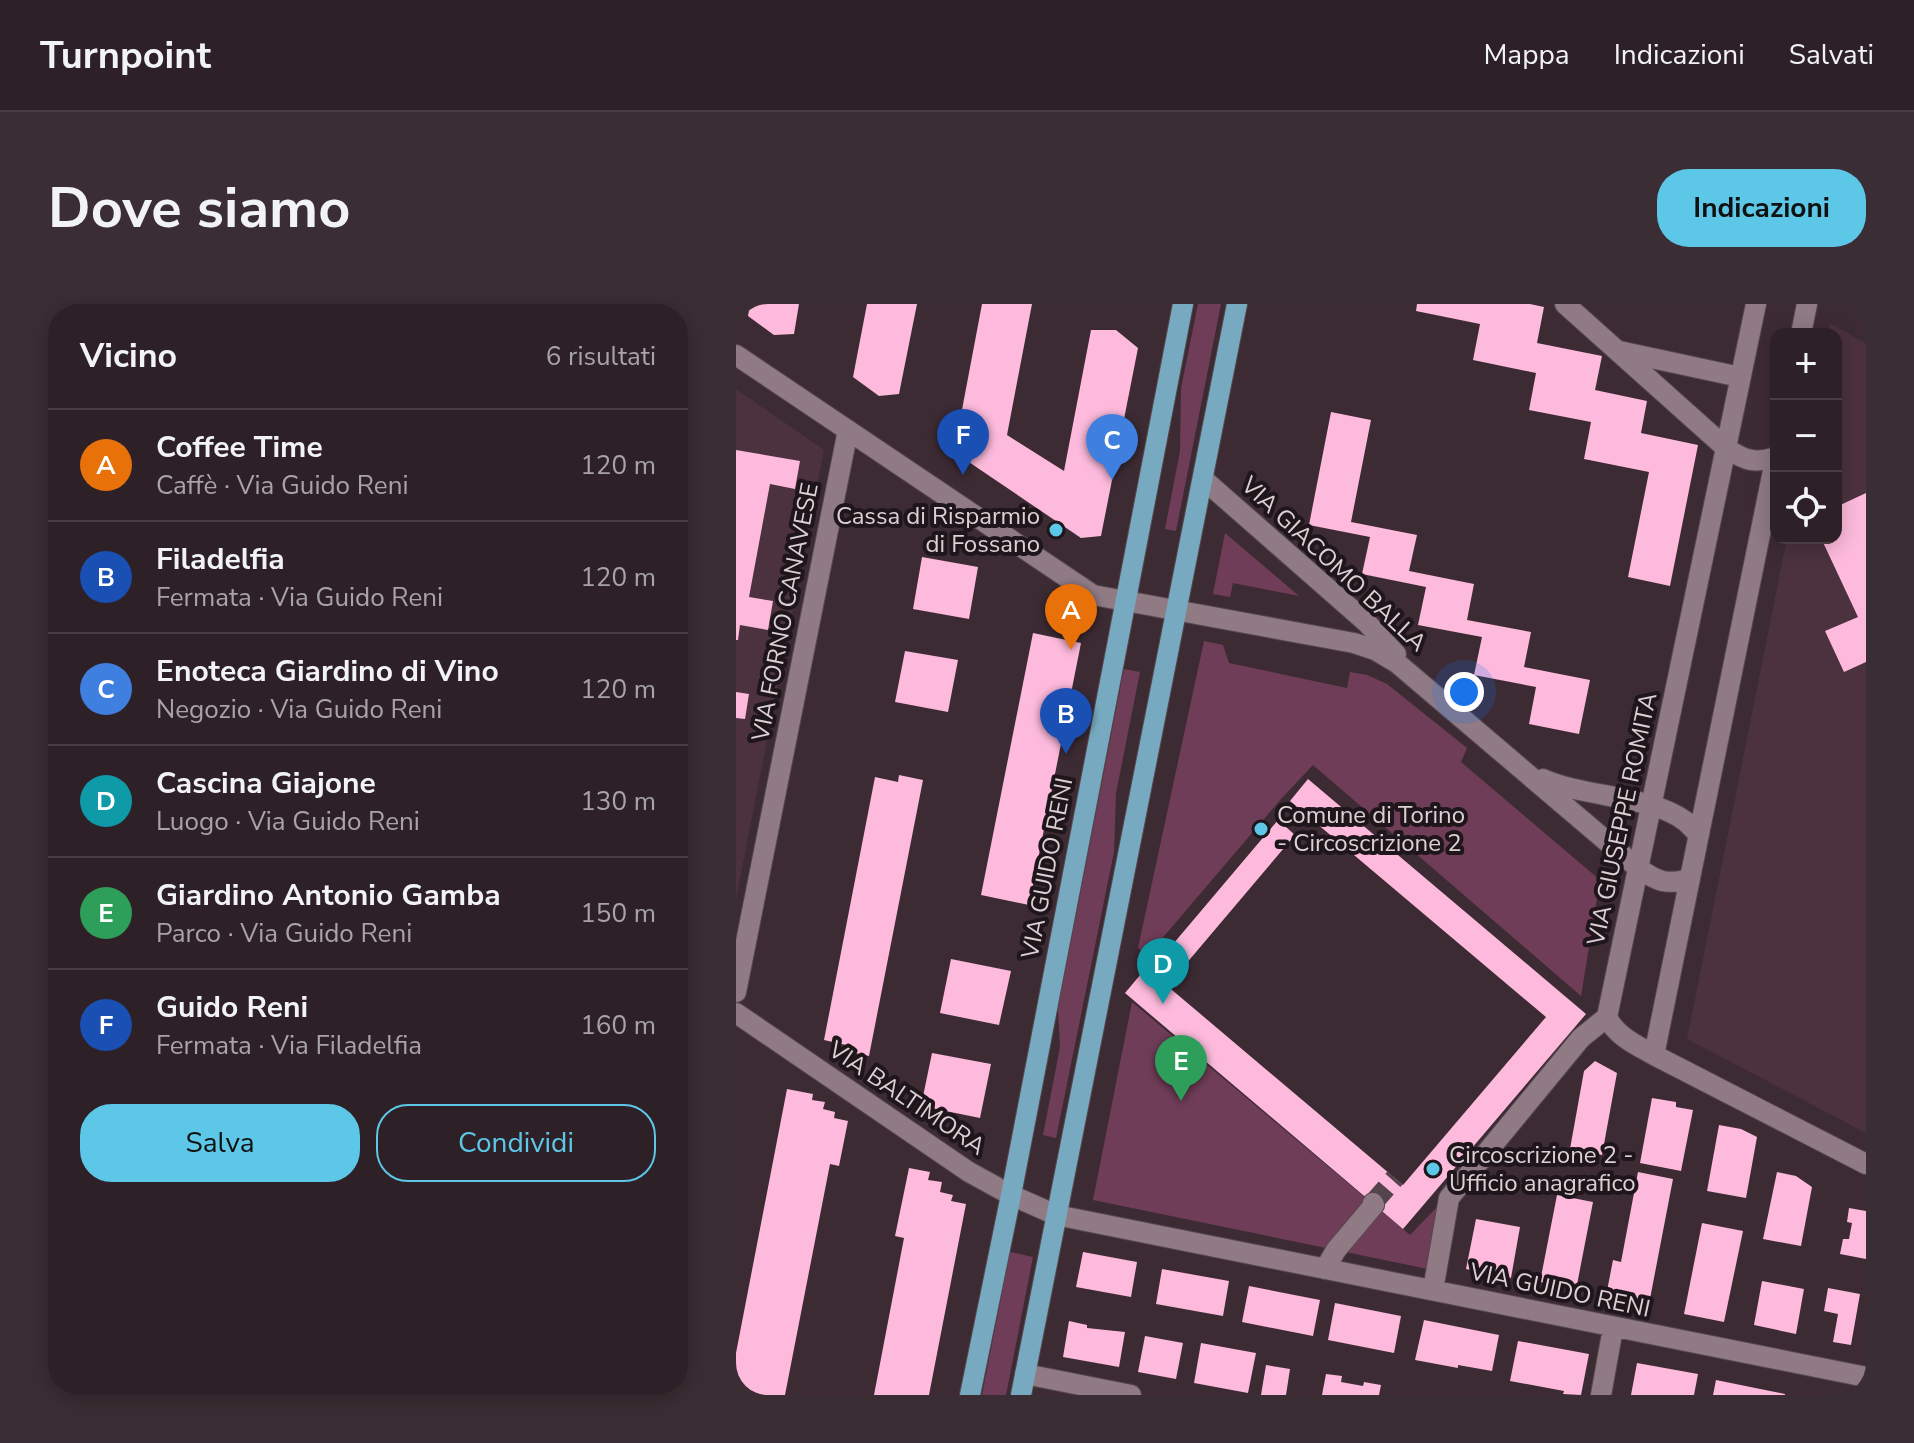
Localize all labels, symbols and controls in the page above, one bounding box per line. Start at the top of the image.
text: Turnpoint [40,30,211,81]
text: Mappa [1483,36,1570,74]
text: Indicazioni [1614,36,1745,74]
text: Salvati [1789,36,1874,74]
button: Indicazioni [1657,169,1866,247]
text: Dove siamo [48,170,350,247]
map controls [1770,328,1842,544]
button: + [1770,328,1842,400]
text: Vicino [80,333,177,379]
text: 6 risultati [546,339,656,374]
button: − [1770,400,1842,472]
pin: F [937,409,989,475]
pin: C [1086,414,1138,480]
text: Coffee Time [156,427,323,468]
text: A [96,448,116,483]
text: 120 m [580,448,656,483]
text: Caffè · Via Guido Reni [156,468,408,503]
street label: VIA GIACOMO BALLA [1234,469,1434,659]
button: locate [1770,472,1842,544]
street label: VIA FORNO CANAVESE [744,480,826,745]
place label: Cassa di Risparmio di Fossano [836,500,1040,560]
marker: Cassa di Risparmio di Fossano [1047,521,1065,539]
text: Filadelfia [156,539,285,580]
text: B [97,560,115,595]
text: 120 m [580,560,656,595]
text: Fermata · Via Guido Reni [156,580,443,615]
pin: A [1045,584,1097,650]
text: Enoteca Giardino di Vino [156,651,499,692]
text: C [97,672,115,707]
text: 120 m [580,672,656,707]
your location [1444,672,1484,712]
pin: B [1040,688,1092,754]
street label: VIA GIUSEPPE ROMITA [1579,689,1665,949]
text: Negozio · Via Guido Reni [156,692,442,727]
text: Cascina Giajone [156,763,376,804]
street label: VIA GUIDO RENI [1014,775,1080,962]
text: D [96,784,116,819]
text: 130 m [580,784,656,819]
place label: Comune di Torino - Circoscrizione 2 [1277,799,1465,859]
text: Luogo · Via Guido Reni [156,804,420,839]
marker: Comune di Torino - Circoscrizione 2 [1252,820,1270,838]
text: Giardino Antonio Gamba [156,875,501,916]
text: E [98,896,114,931]
text: 150 m [580,896,656,931]
text: Parco · Via Guido Reni [156,916,412,951]
pin: D [1137,938,1189,1004]
text: Guido Reni [156,987,308,1028]
text: F [99,1008,113,1043]
text: 160 m [580,1008,656,1043]
text: Fermata · Via Filadelfia [156,1028,422,1063]
street label: VIA BALTIMORA [822,1033,992,1163]
pin: E [1155,1035,1207,1101]
button: Salva [80,1104,360,1182]
button: Condividi [376,1104,656,1182]
place label: Circoscrizione 2 - Ufficio anagrafico [1449,1139,1636,1199]
marker: Circoscrizione 2 - Ufficio anagrafico [1424,1160,1442,1178]
street label: VIA GUIDO RENI [1466,1255,1653,1325]

